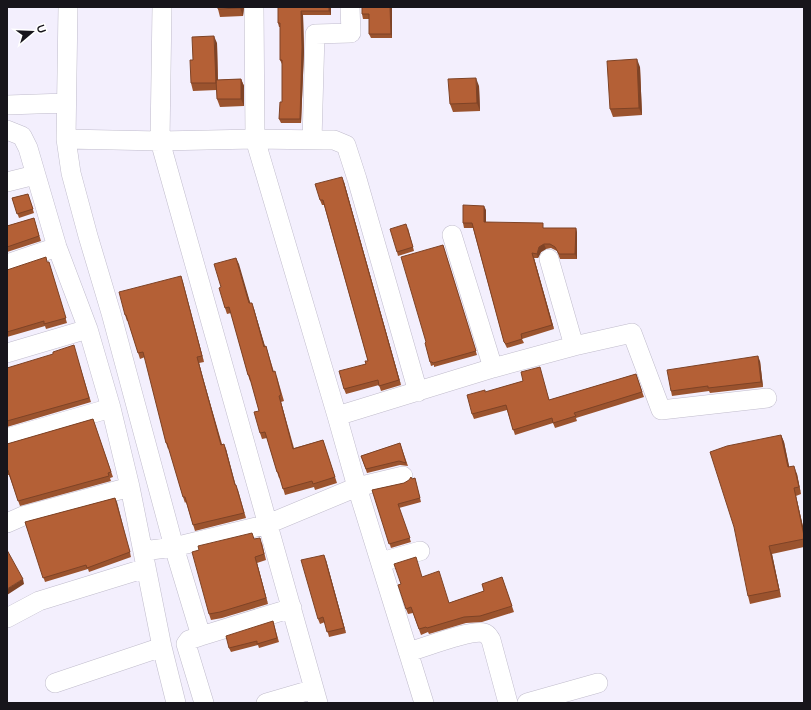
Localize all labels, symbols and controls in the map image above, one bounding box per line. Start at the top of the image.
north arrow [12,12,52,52]
text: U [33,23,48,35]

